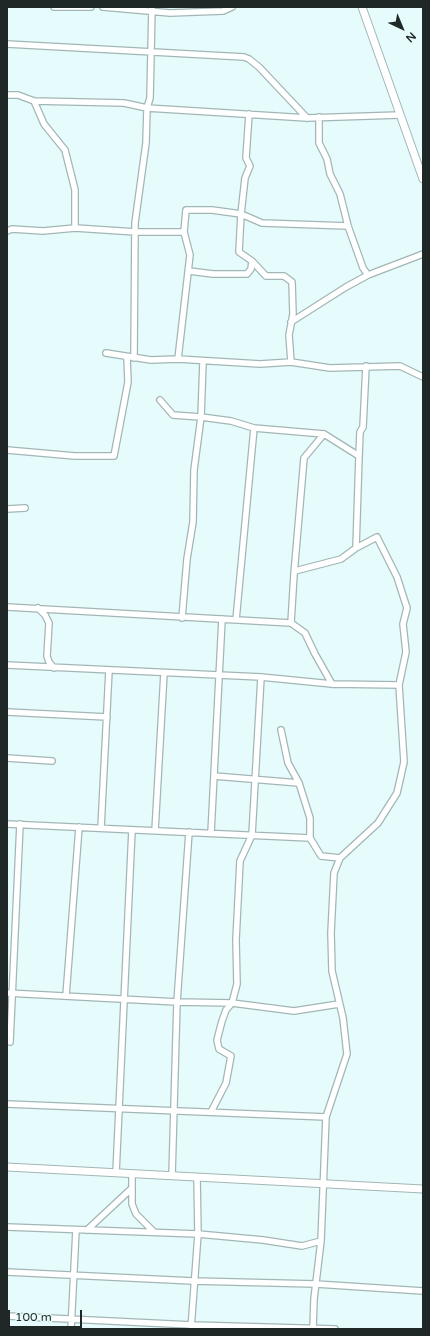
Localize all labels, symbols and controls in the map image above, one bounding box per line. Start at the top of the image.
north arrow [382,8,422,48]
text: N [403,29,418,45]
scale bar [10,1302,84,1328]
text: 100 m [15,1310,52,1324]

